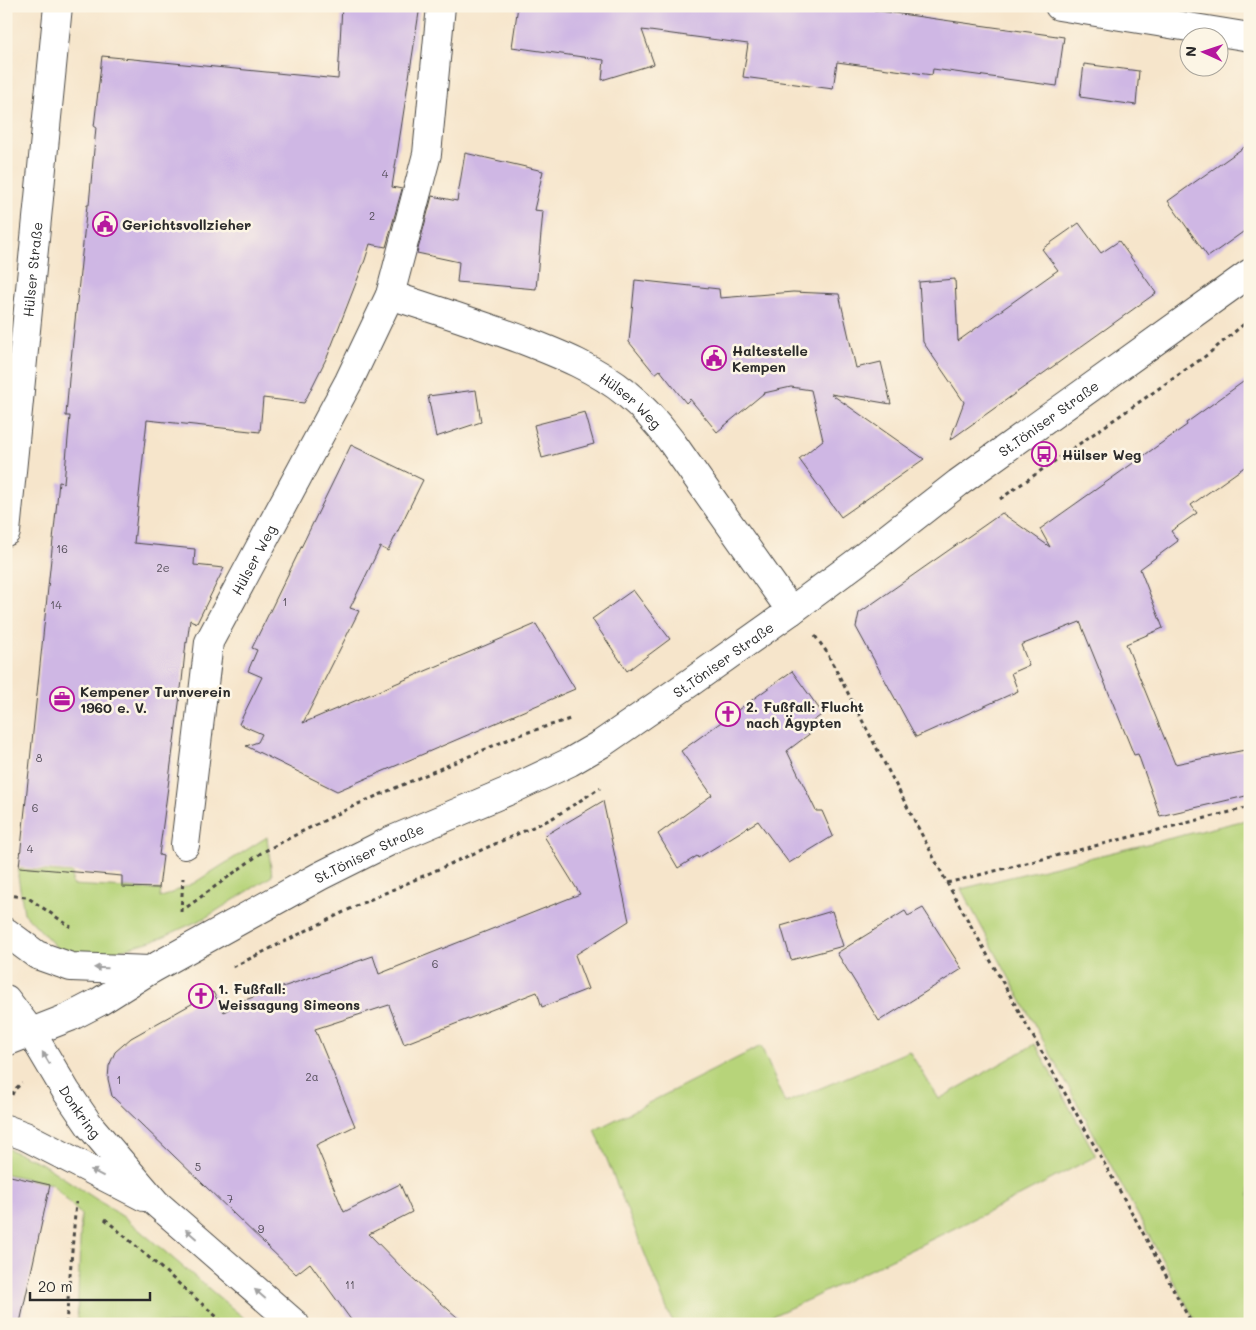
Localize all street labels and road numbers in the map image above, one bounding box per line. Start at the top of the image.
street label: Hülser Straße [18,221,46,318]
street label: Hülser Weg [596,368,666,432]
street label: St.Töniser Straße [994,376,1102,461]
street label: Hülser Weg [227,521,280,598]
street label: St.Töniser Straße [669,617,777,701]
street label: St.Töniser Straße [311,818,426,887]
street label: Donkring [55,1082,106,1142]

